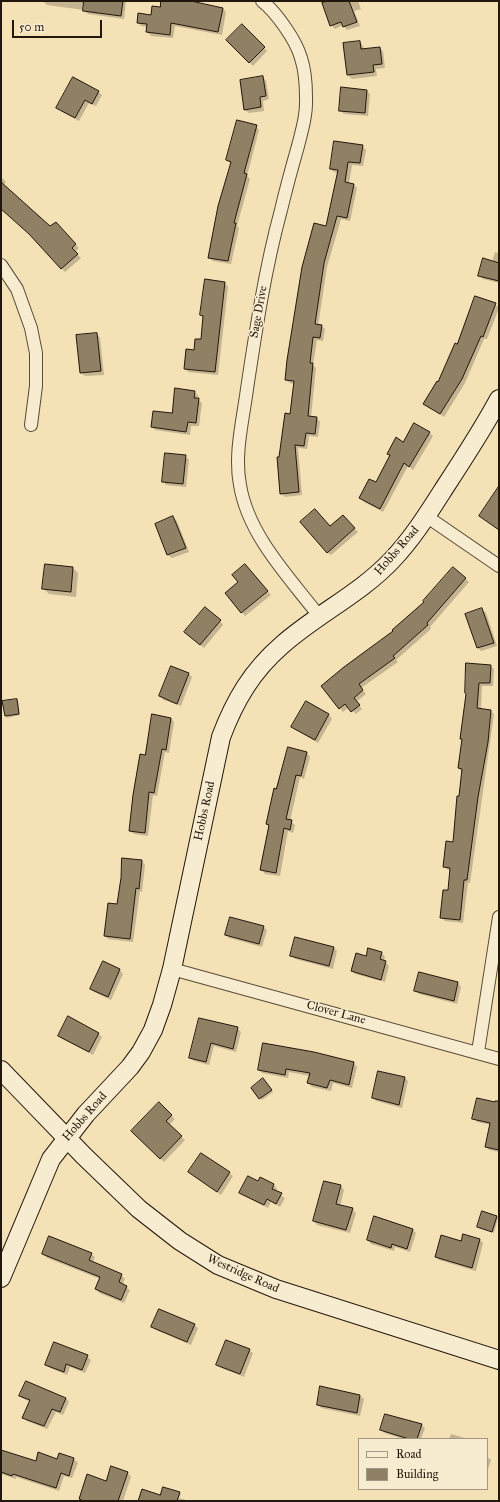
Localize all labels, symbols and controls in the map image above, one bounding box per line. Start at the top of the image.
scale bar [14,12,104,38]
text: 50 m [19,20,44,34]
street label: Sage Drive [247,285,271,339]
street label: Hobbs Road [372,523,422,579]
street label: Hobbs Road [192,780,218,842]
street label: Clover Lane [305,998,367,1028]
street label: Hobbs Road [60,1089,110,1145]
street label: Westridge Road [205,1252,281,1296]
legend [358,1438,488,1490]
text: Road [396,1447,422,1461]
text: Building [396,1467,438,1481]

